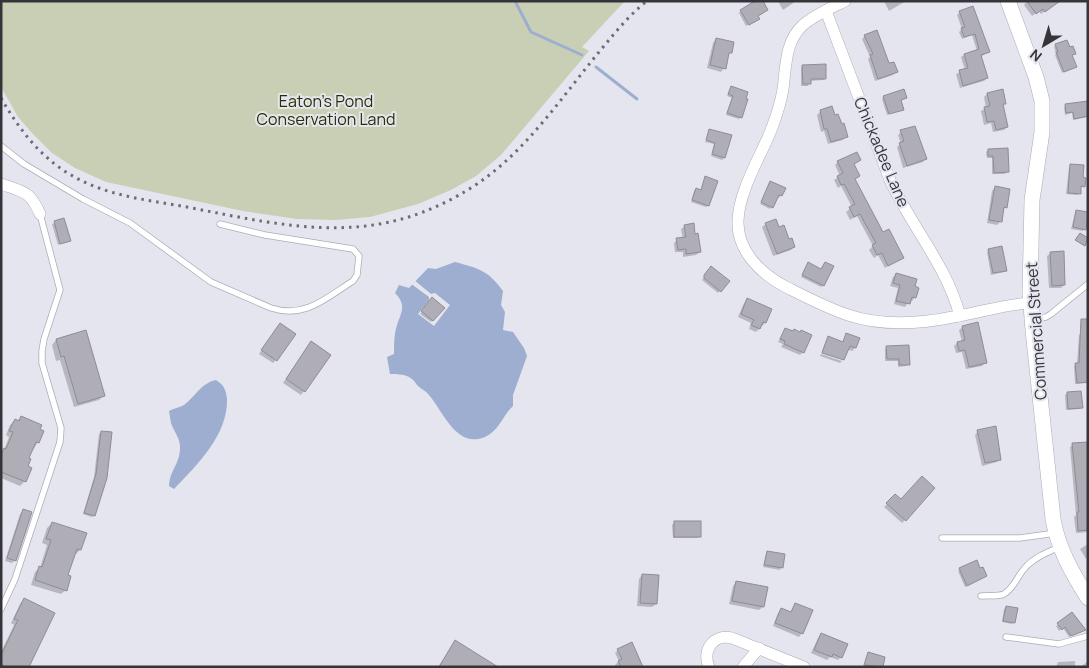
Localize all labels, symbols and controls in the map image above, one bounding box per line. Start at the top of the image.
north arrow [1019,20,1069,70]
text: N [1026,45,1046,66]
park label: Eaton's Pond Conservation Land [257,90,395,130]
street label: Chickadee Lane [849,94,915,210]
street label: Commercial Street [1020,261,1052,401]

